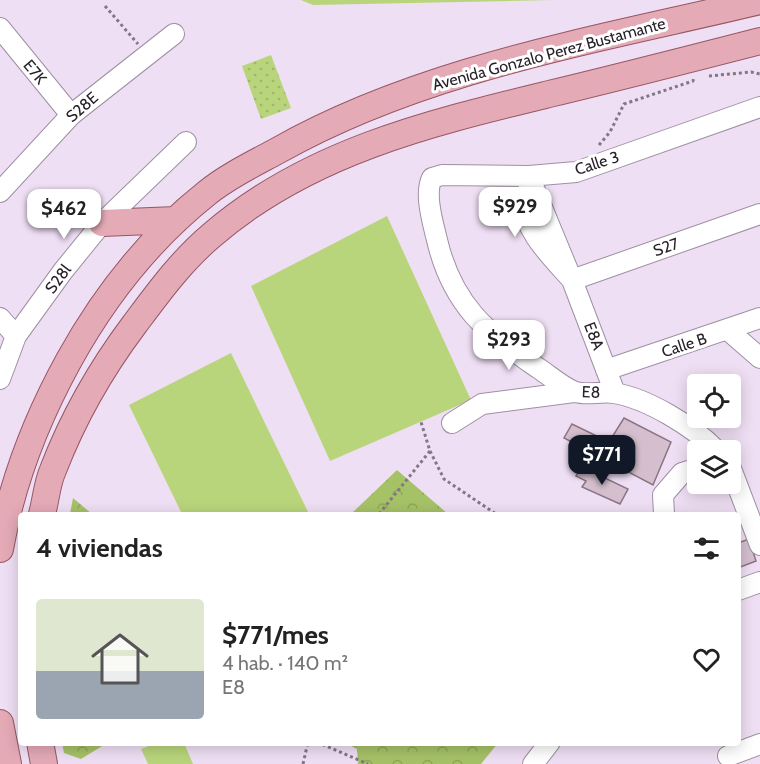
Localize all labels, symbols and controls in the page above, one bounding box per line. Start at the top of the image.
street label: Avenida Gonzalo Perez Bustamante [430,14,668,94]
street label: E7K [19,56,51,88]
street label: S28E [62,88,102,126]
street label: Calle 3 [572,147,622,179]
pin: $929 [479,187,551,238]
pin: $462 [28,189,100,240]
text: $929 [493,194,537,218]
text: $462 [41,196,87,220]
street label: S27 [651,234,681,260]
street label: S28l [41,261,75,297]
street label: E8A [580,319,608,353]
pin: $293 [473,320,545,371]
text: $293 [487,327,531,351]
street label: Calle B [659,329,709,361]
map controls [687,374,741,494]
button: locate [687,374,741,428]
street label: E8 [581,382,601,402]
pin: $771 [566,435,638,486]
button: layers [687,440,741,494]
text: $771 [582,442,622,466]
text: 4 viviendas [36,532,163,564]
icon: filters [690,532,723,565]
text: $771/mes [222,619,329,651]
icon: home [84,623,156,695]
icon: heart [690,643,723,676]
text: 4 hab. · 140 m² [222,651,348,675]
text: E8 [222,675,245,699]

